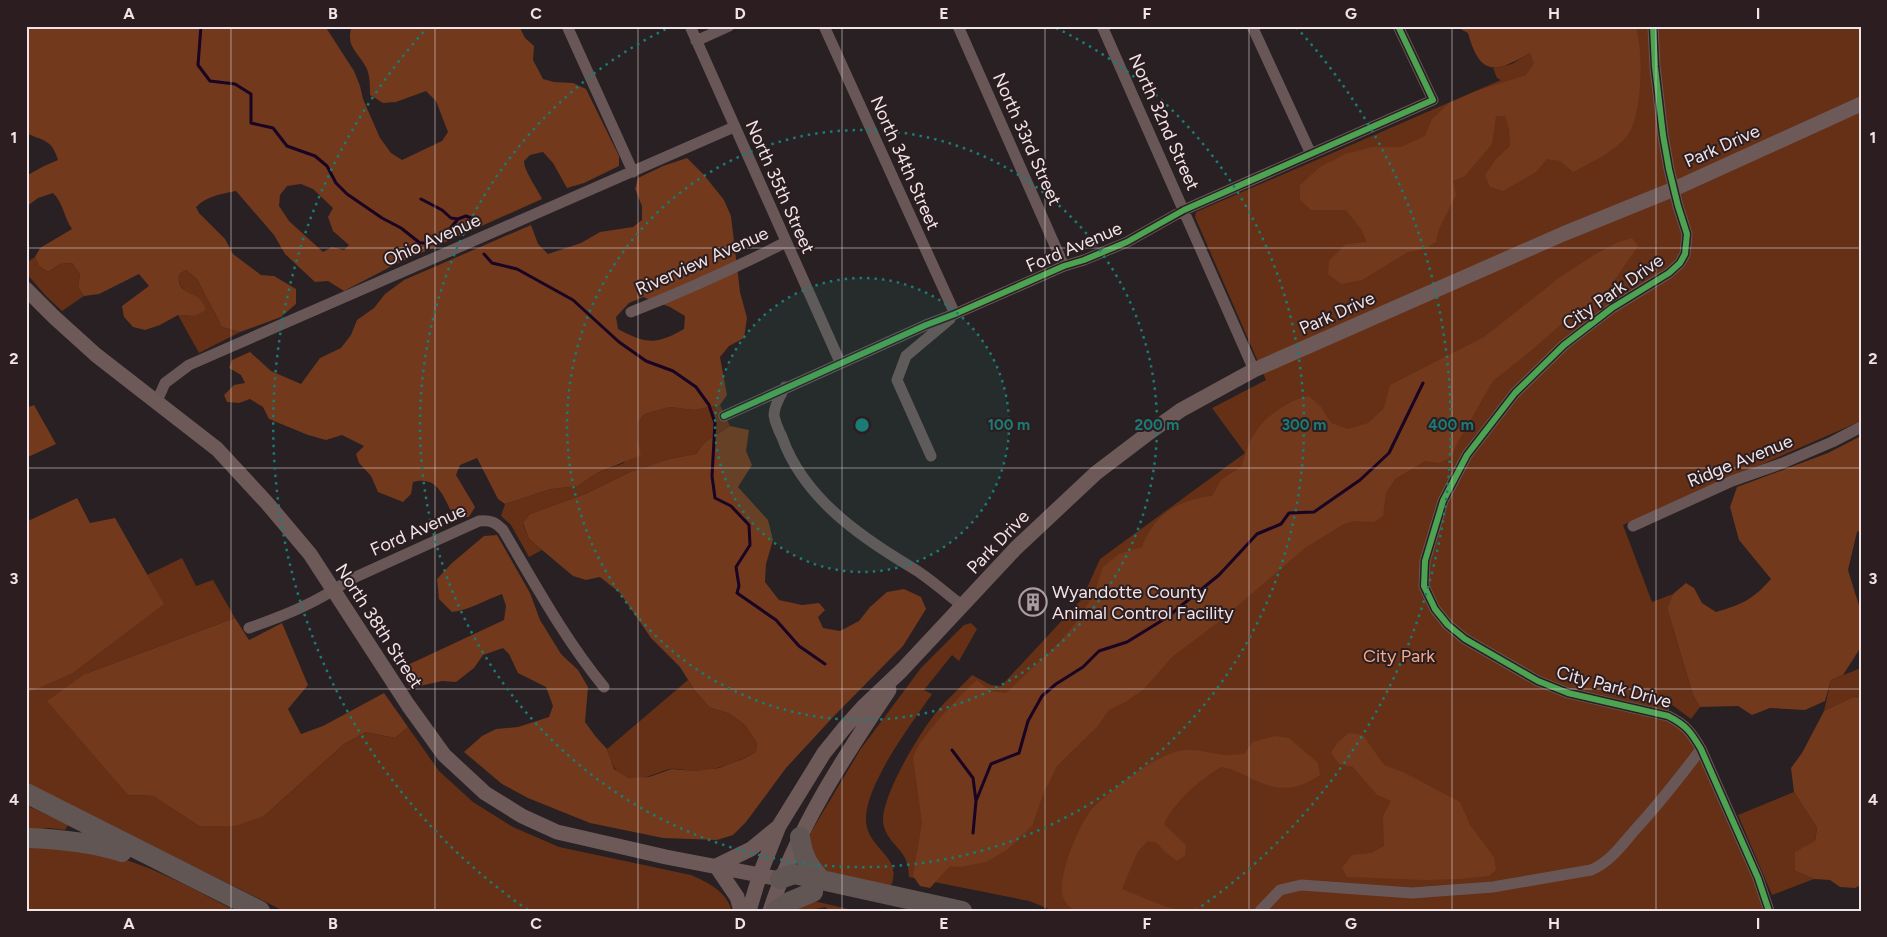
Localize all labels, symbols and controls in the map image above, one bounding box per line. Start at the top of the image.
text: A [123,4,135,23]
text: B [328,4,338,23]
text: C [530,4,542,23]
text: D [734,4,746,23]
text: E [939,4,949,23]
text: F [1143,4,1152,23]
text: G [1345,4,1357,23]
text: H [1548,4,1560,23]
text: I [1756,4,1760,23]
street label: North 32nd Street [1124,50,1204,194]
street label: North 33rd Street [988,69,1066,209]
street label: North 34th Street [866,93,944,234]
street label: North 35th Street [741,117,819,257]
street label: Park Drive [1681,120,1763,172]
text: 1 [11,128,17,147]
text: 1 [1870,128,1876,147]
street label: Ohio Avenue [380,209,484,271]
street label: Ford Avenue [1023,217,1125,277]
street label: Riverview Avenue [632,222,772,300]
street label: City Park Drive [1558,249,1668,335]
street label: Park Drive [1296,287,1378,339]
text: 2 [9,349,19,368]
text: 2 [1868,349,1878,368]
centre of rings [853,416,871,434]
text: 100 m [988,416,1030,434]
text: 200 m [1135,416,1179,434]
text: 300 m [1282,416,1326,434]
text: 400 m [1428,416,1474,434]
street label: Ridge Avenue [1684,430,1796,492]
street label: Ford Avenue [367,499,469,561]
street label: Park Drive [962,505,1034,579]
street label: North 38th Street [330,560,428,693]
text: 3 [10,569,19,588]
text: 3 [1869,569,1878,588]
place label: Wyandotte County Animal Control Facility [1052,581,1234,624]
building icon: Wyandotte County Animal Control Facility [1018,587,1048,617]
park label: City Park [1363,645,1435,667]
street label: City Park Drive [1554,661,1674,713]
text: 4 [9,790,19,809]
text: 4 [1868,790,1878,809]
text: A [123,914,135,933]
text: B [328,914,338,933]
text: C [530,914,542,933]
text: D [734,914,746,933]
text: E [939,914,949,933]
text: F [1143,914,1152,933]
text: G [1345,914,1357,933]
text: H [1548,914,1560,933]
text: I [1756,914,1760,933]

